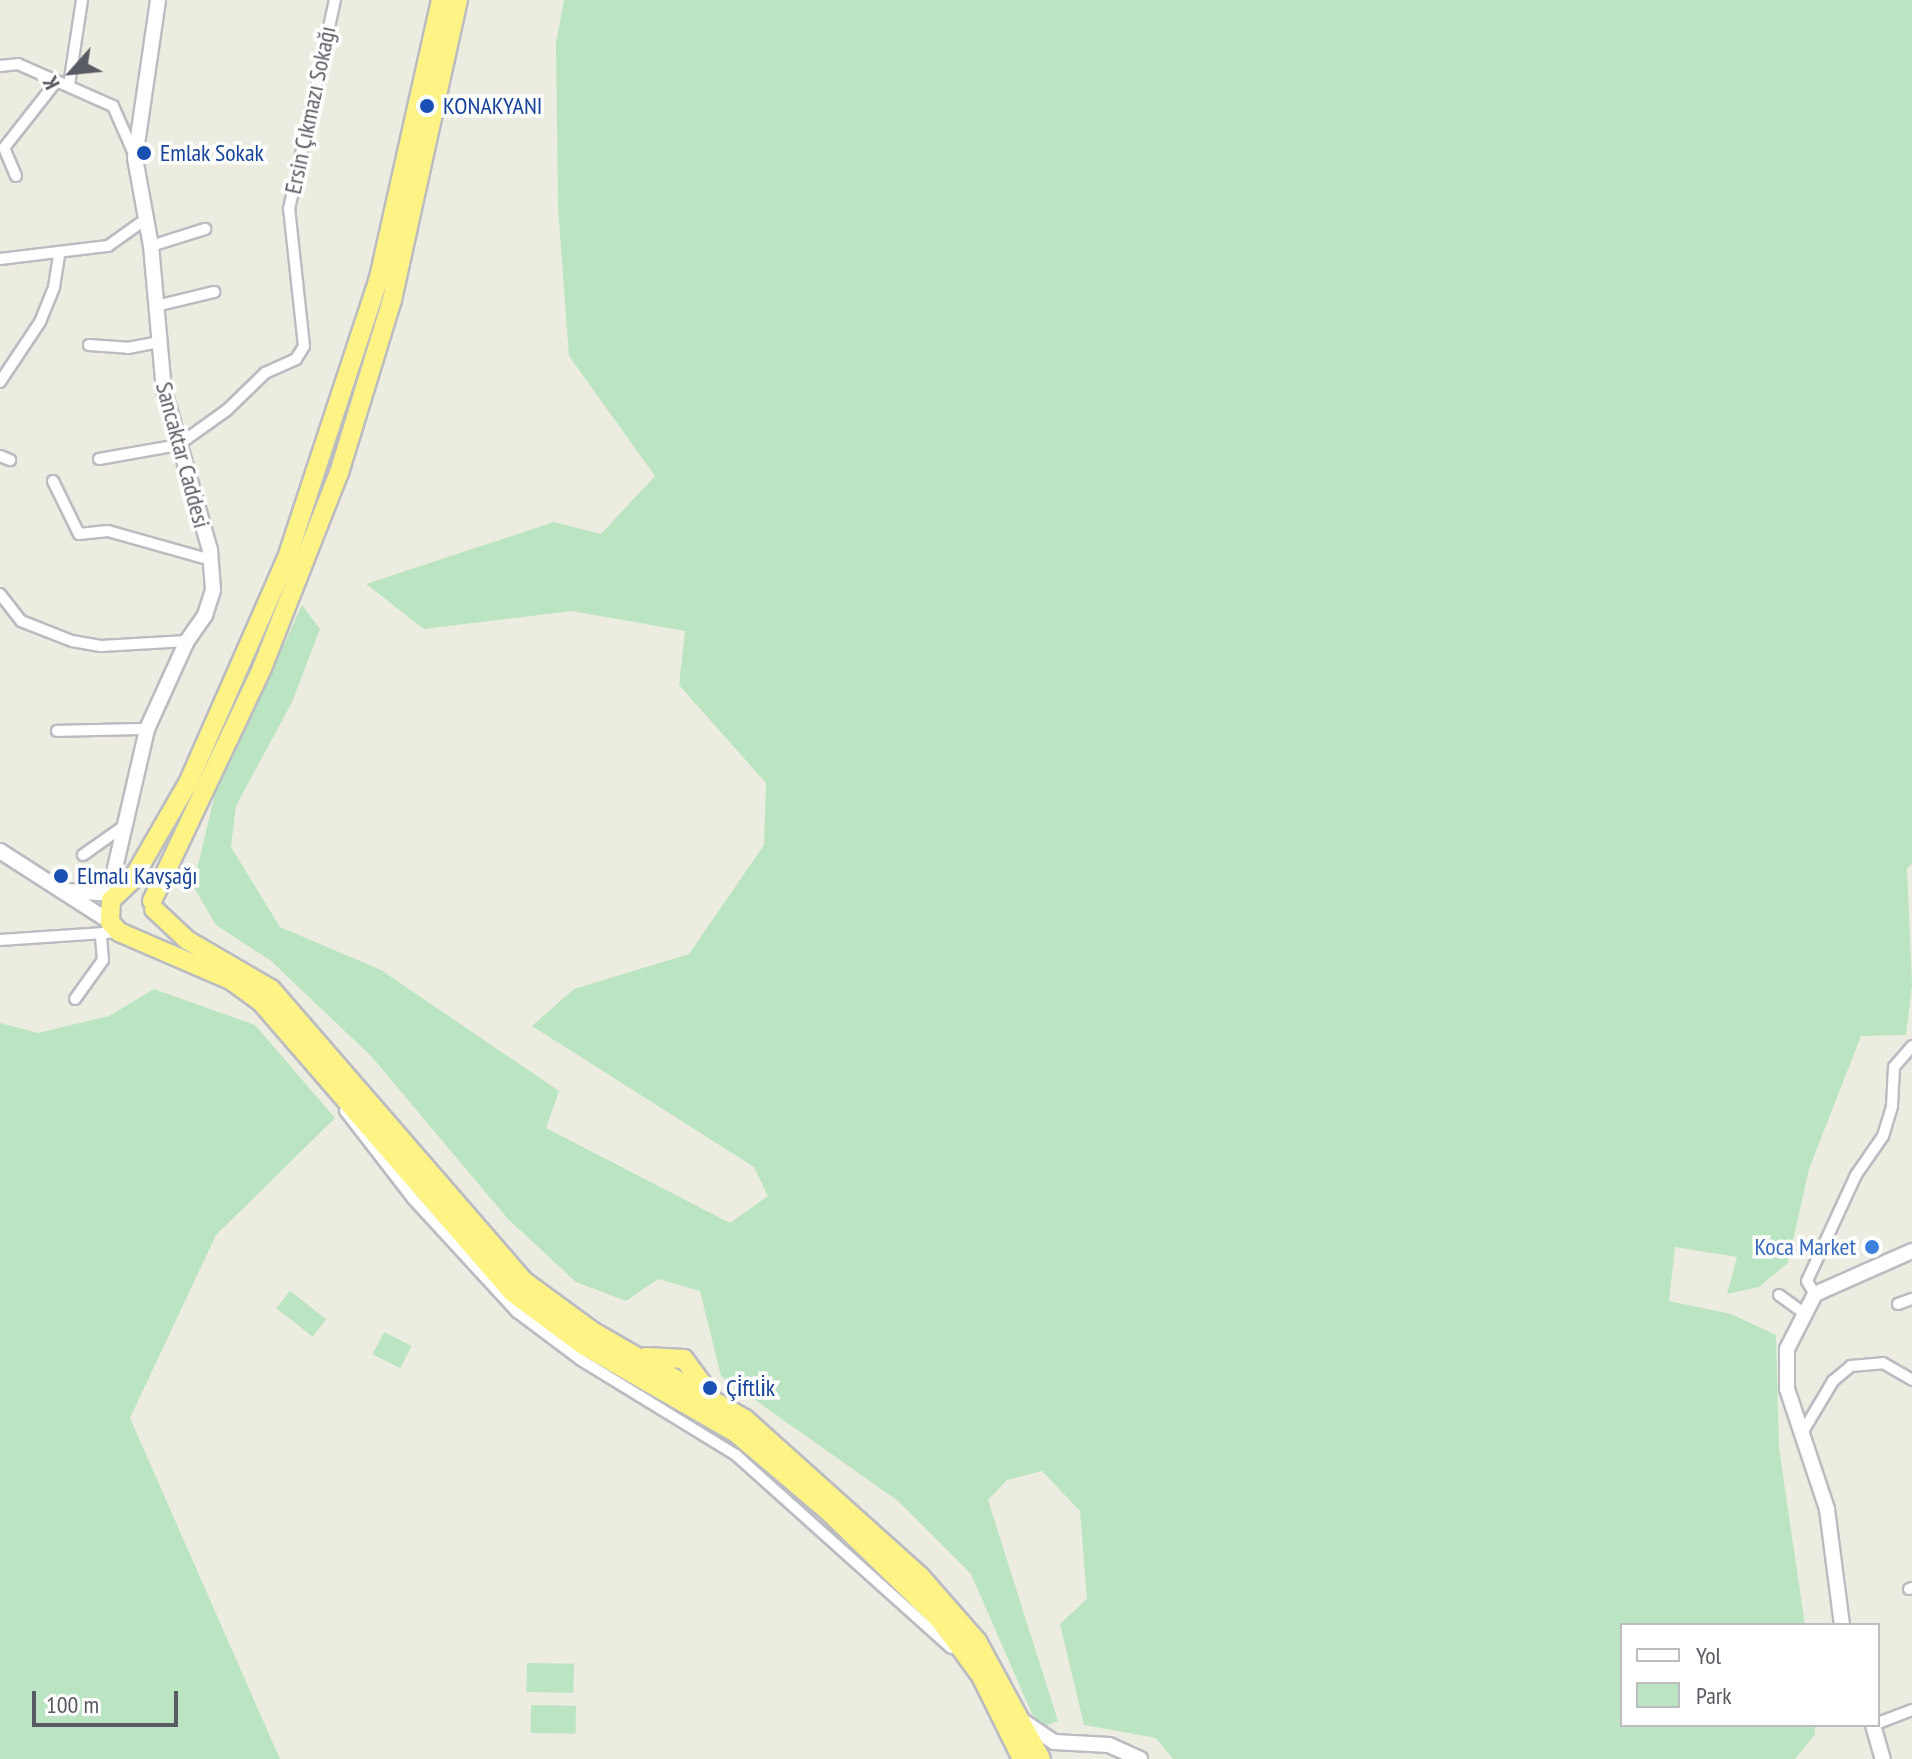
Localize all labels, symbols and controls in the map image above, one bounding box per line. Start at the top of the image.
street label: Ersin Çıkmazı Sokağı [278,24,342,196]
north arrow [32,32,112,112]
text: K [36,71,66,94]
place label: KONAKYANI [443,92,542,120]
marker: KONAKYANI [418,97,436,115]
place label: Emlak Sokak [160,139,264,167]
marker: Emlak Sokak [135,144,153,162]
street label: Sancaktar Caddesi [150,379,216,531]
place label: Elmalı Kavşağı [77,862,198,890]
marker: Elmalı Kavşağı [52,867,70,885]
place label: Koca Market [1754,1233,1856,1261]
marker: Koca Market [1863,1238,1881,1256]
place label: Çi̇ftli̇k [726,1374,775,1402]
marker: Çi̇ftli̇k [701,1379,719,1397]
legend [1620,1623,1880,1727]
text: Yol [1696,1640,1721,1671]
scale bar [36,1675,182,1725]
text: Park [1696,1680,1732,1711]
text: 100 m [46,1689,99,1720]

